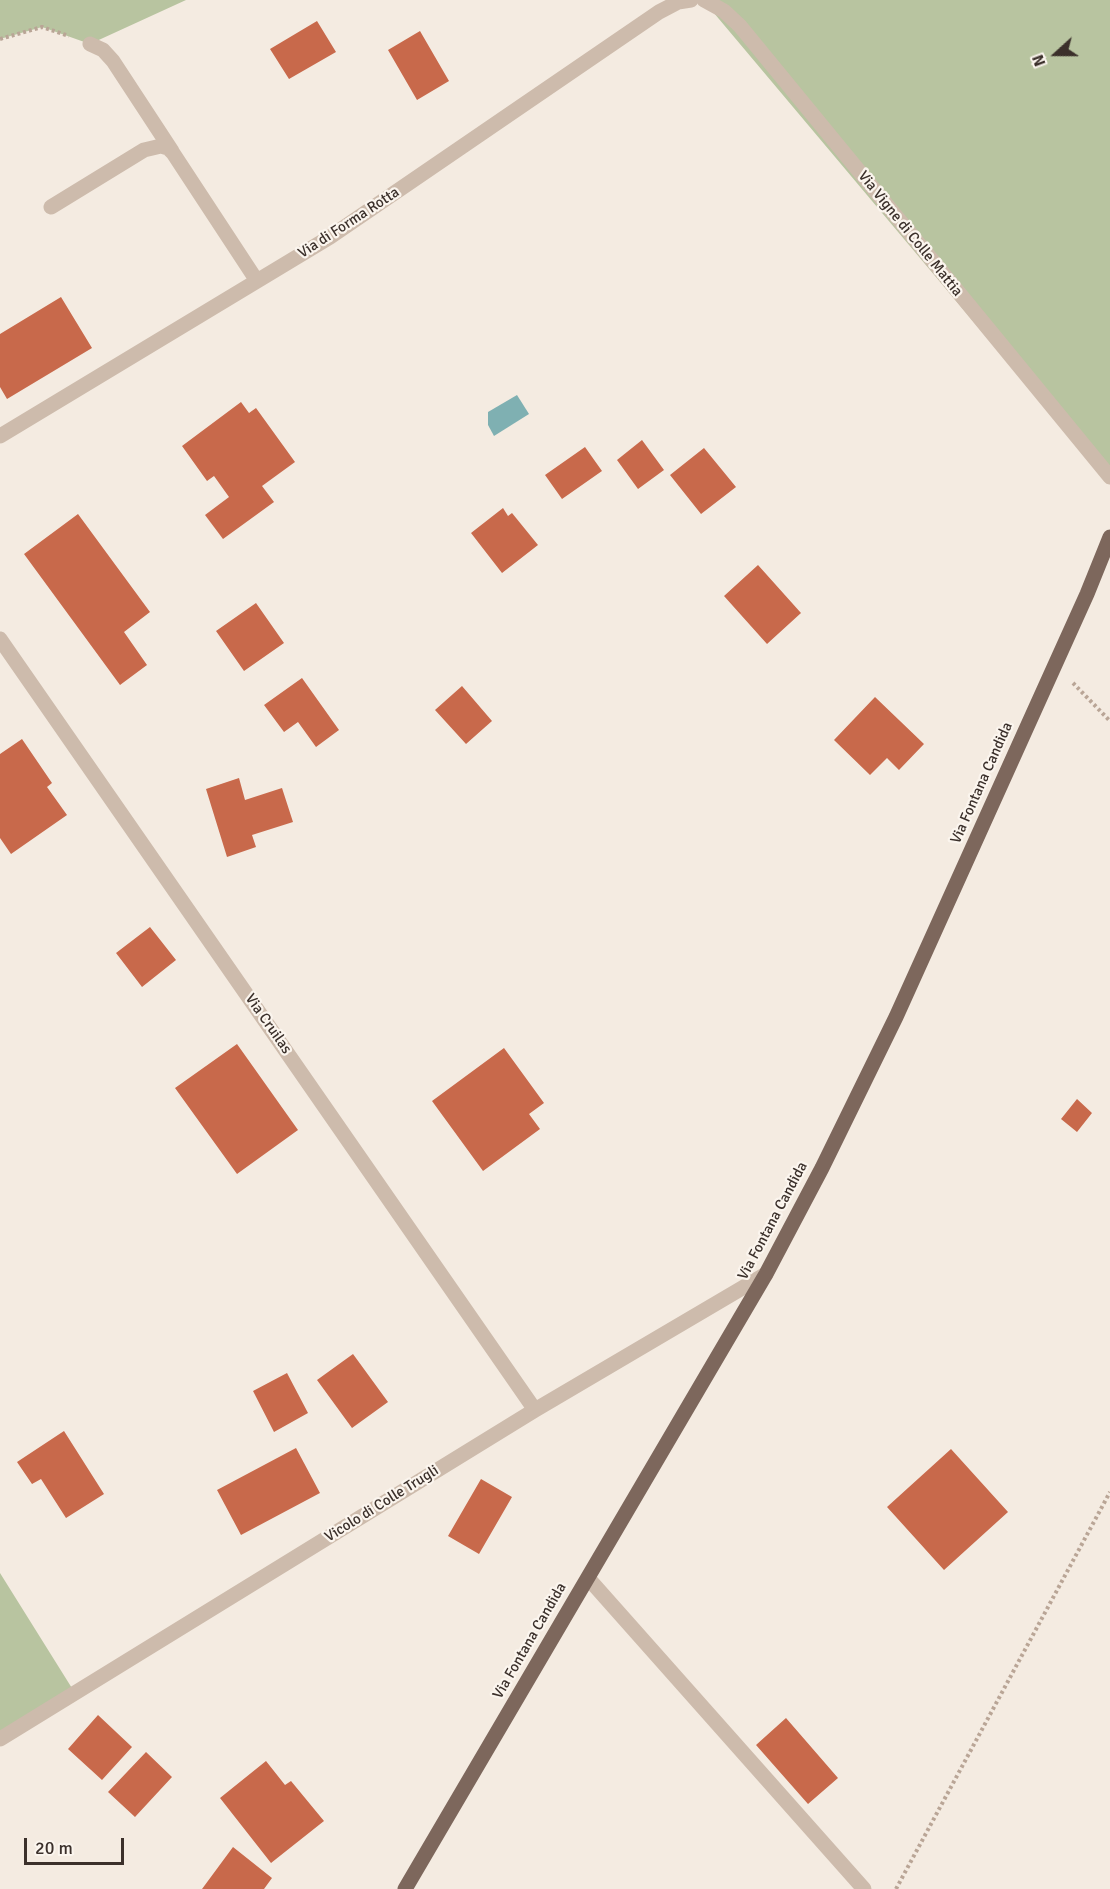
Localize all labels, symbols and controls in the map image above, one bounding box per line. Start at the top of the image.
north arrow [1026,24,1086,84]
text: N [1028,52,1051,69]
street label: Via Vigne di Colle Mattia [854,168,966,300]
street label: Via di Forma Rotta [295,184,403,262]
street label: Via Fontana Candida [947,719,1017,847]
street label: Via Cruilas [241,991,295,1057]
street label: Via Fontana Candida [734,1159,812,1283]
street label: Vicolo di Colle Trugli [322,1462,442,1546]
street label: Via Fontana Candida [489,1580,571,1702]
scale bar [27,1826,128,1864]
text: 20 m [35,1837,73,1859]

